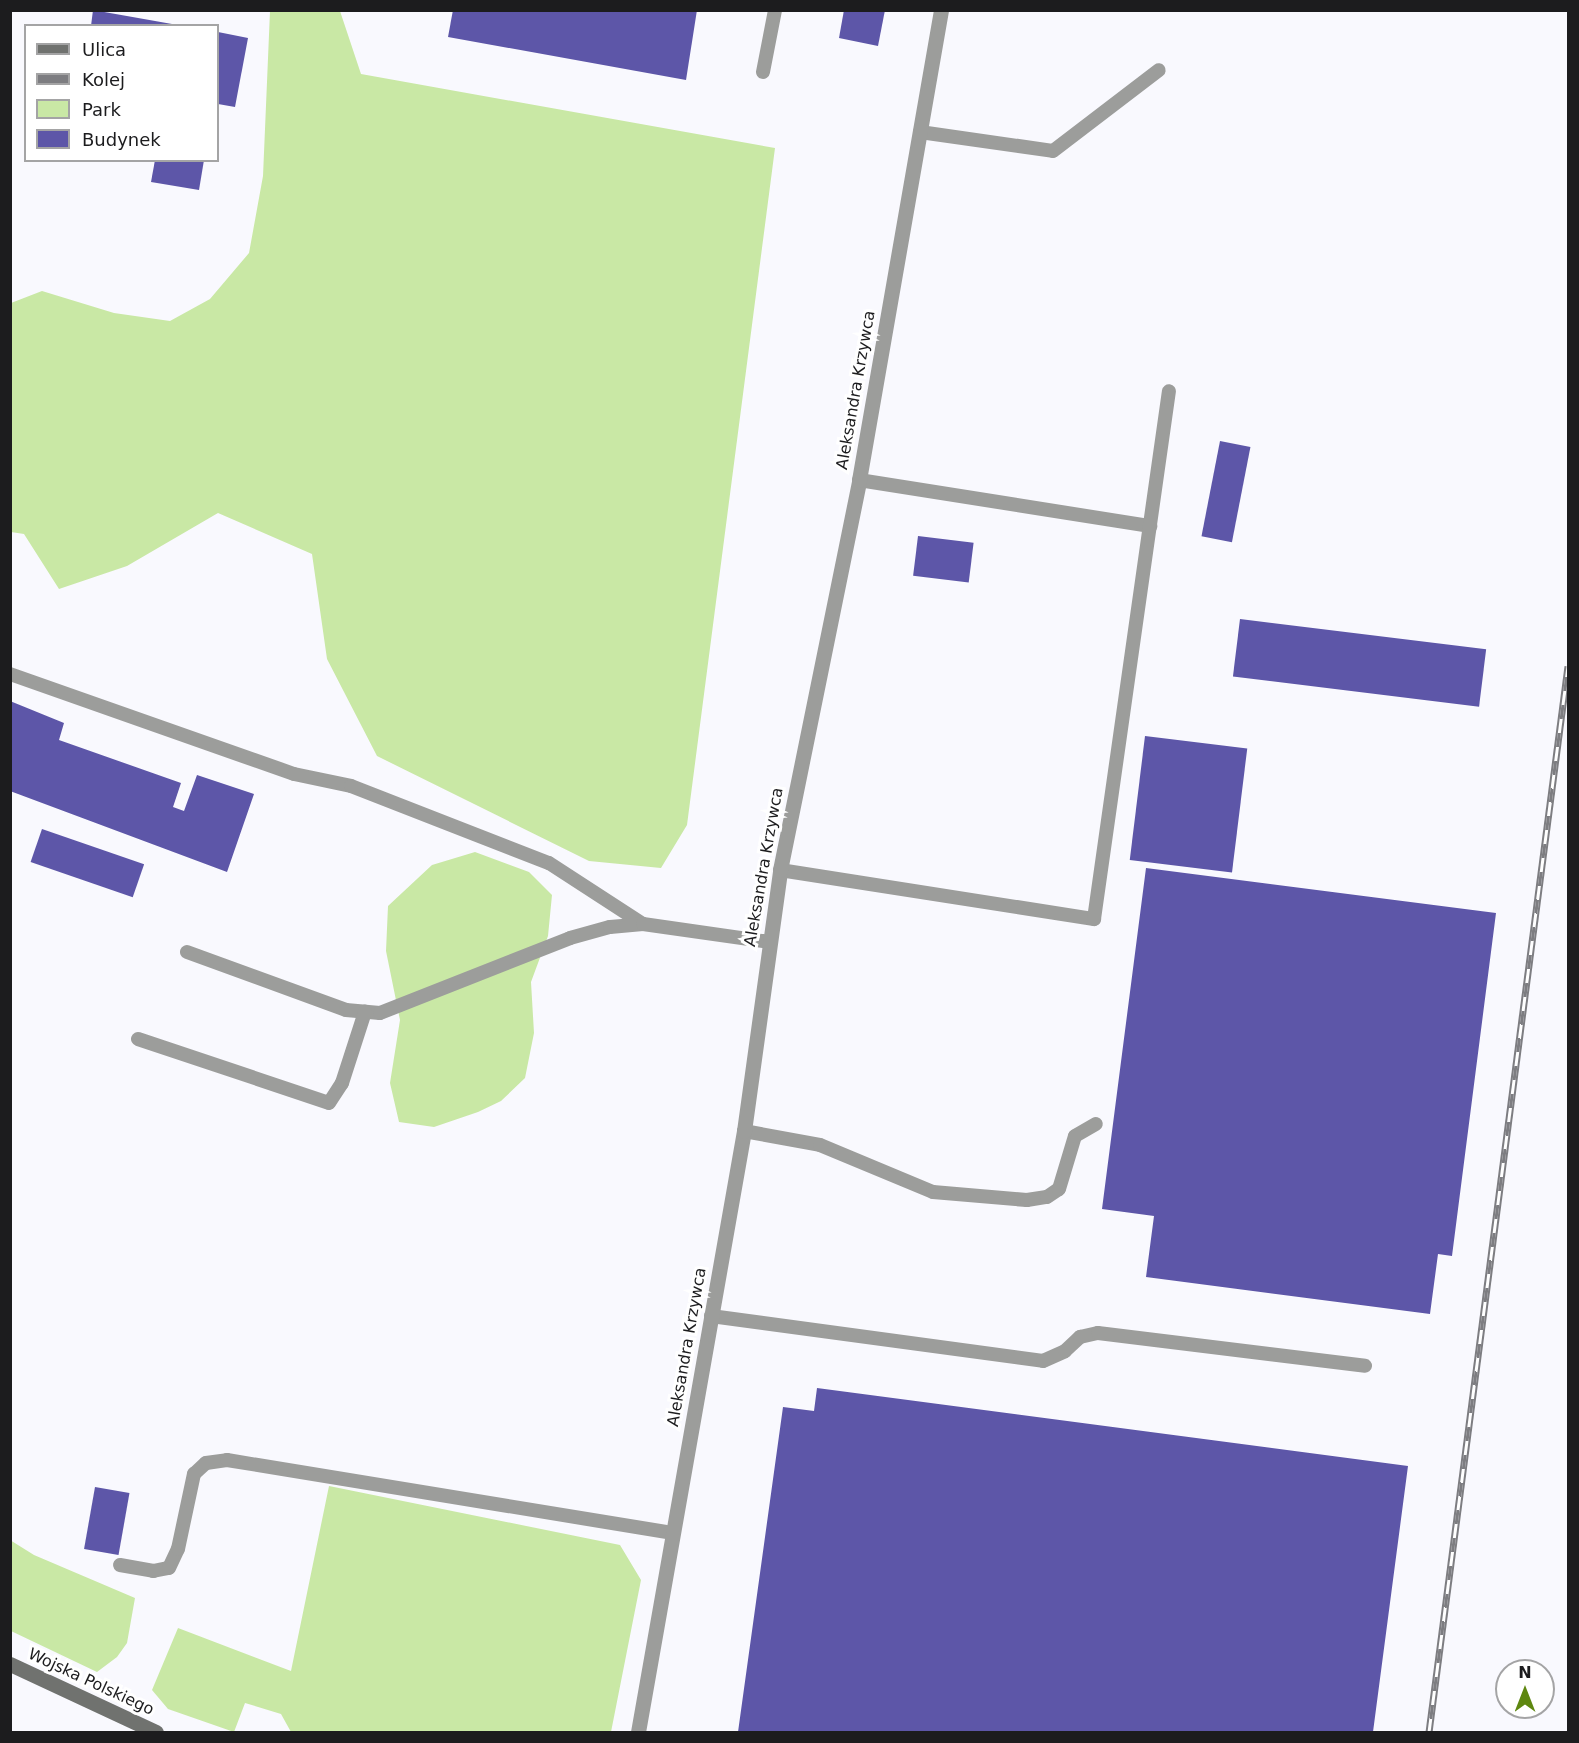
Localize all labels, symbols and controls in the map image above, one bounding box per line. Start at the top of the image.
legend [24,24,219,162]
text: Ulica [82,39,126,60]
text: Kolej [82,69,125,90]
text: Park [82,99,121,120]
text: Budynek [82,129,161,150]
street label: Aleksandra Krzywca [833,309,879,471]
street label: Aleksandra Krzywca [741,786,787,948]
street label: Aleksandra Krzywca [664,1266,710,1428]
street label: Wojska Polskiego [25,1644,157,1720]
north arrow [1495,1659,1555,1719]
text: N [1518,1663,1532,1682]

